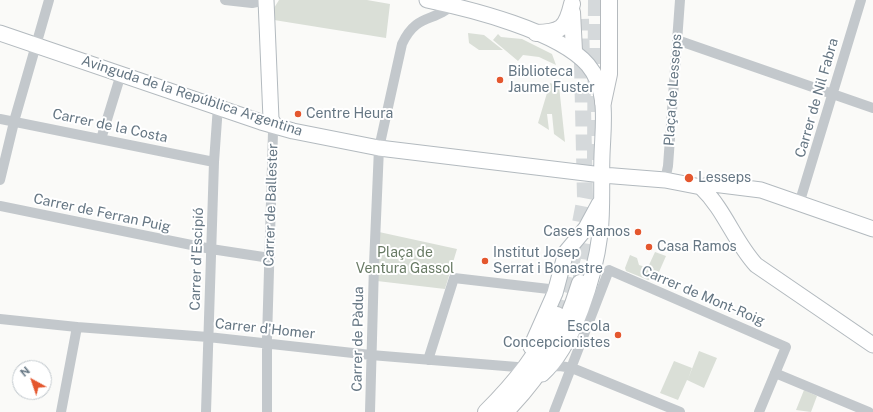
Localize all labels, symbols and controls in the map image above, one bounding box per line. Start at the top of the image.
street label: Plaça de Lesseps [661,33,685,147]
street label: Carrer de Nil Fabra [792,36,842,160]
street label: Avinguda de la República Argentina [79,52,305,140]
place label: Biblioteca Jaume Fuster [508,64,595,96]
marker: Biblioteca Jaume Fuster [495,75,505,85]
street label: Carrer de la Costa [51,106,169,146]
place label: Centre Heura [306,106,393,122]
marker: Centre Heura [293,109,303,119]
street label: Carrer de Ballester [260,143,282,267]
place label: Lesseps [698,170,751,186]
marker: Lesseps [683,172,695,184]
street label: Carrer de Ferran Puig [32,190,172,236]
street label: Carrer d'Escipió [187,207,207,311]
place label: Cases Ramos [543,224,630,240]
marker: Cases Ramos [633,227,643,237]
place label: Casa Ramos [657,239,737,255]
marker: Casa Ramos [644,242,654,252]
park label: Plaça de Ventura Gassol [356,245,454,278]
place label: Institut Josep Serrat i Bonastre [493,245,603,278]
marker: Institut Josep Serrat i Bonastre [480,256,490,266]
street label: Carrer de Mont-Roig [639,262,767,330]
street label: Carrer de Pàdua [349,286,367,392]
street label: Carrer d'Homer [214,315,316,343]
place label: Escola Concepcionistes [503,319,610,352]
marker: Escola Concepcionistes [613,330,623,340]
north arrow [12,360,52,400]
text: N [18,364,32,379]

